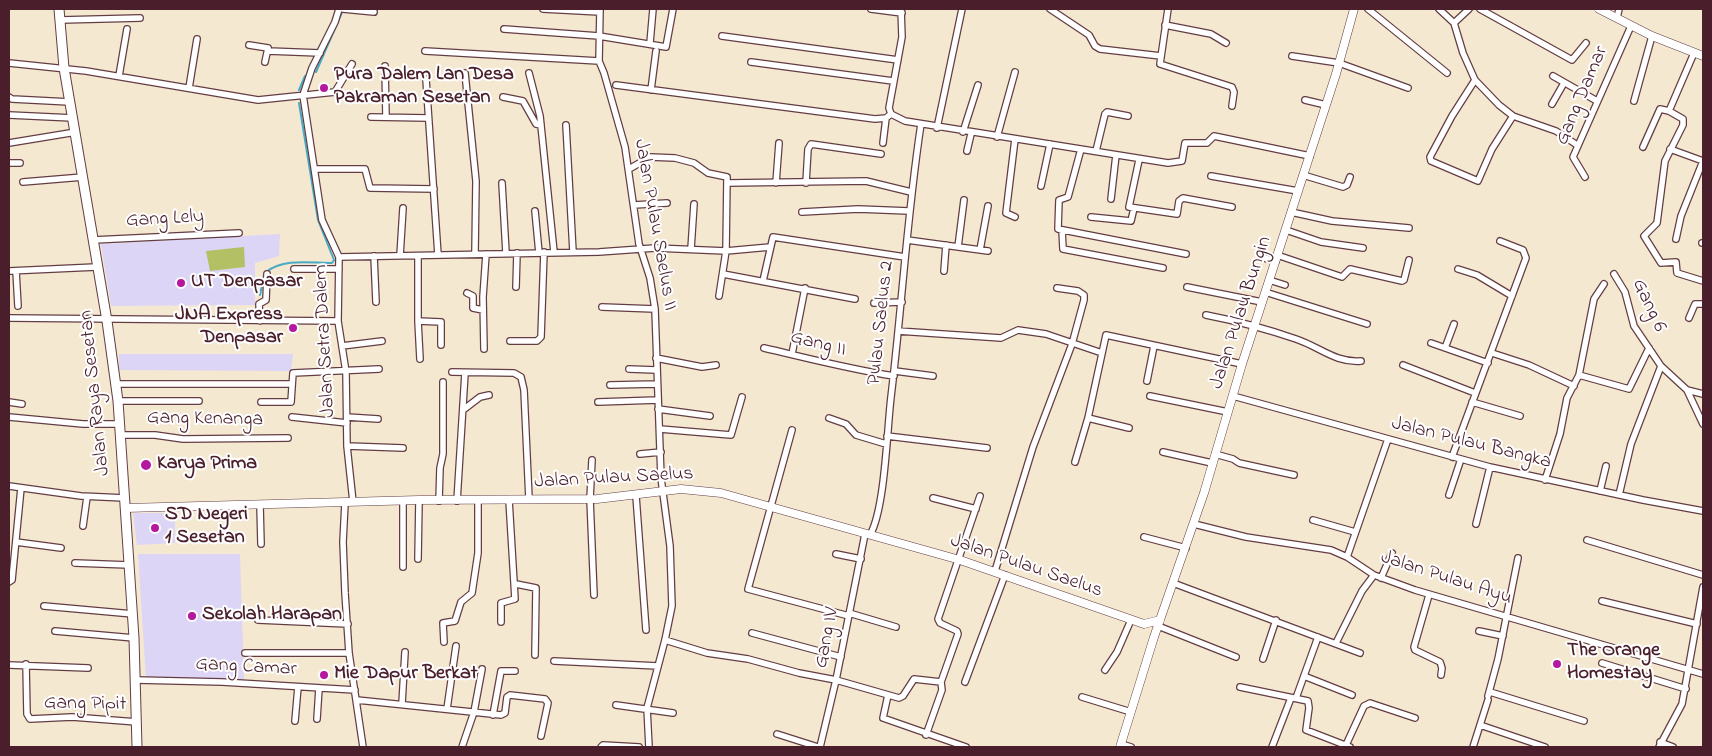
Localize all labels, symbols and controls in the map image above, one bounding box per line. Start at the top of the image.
street label: Gang Damar [1551,43,1615,149]
place label: Pura Dalem Lan Desa Pakraman Sesetan [334,64,514,111]
marker: Pura Dalem Lan Desa Pakraman Sesetan [318,82,330,94]
street label: Jalan Pulau Saelus II [627,137,681,313]
street label: Gang Lely [125,206,205,234]
street label: Jalan Pulau Bungin [1206,234,1278,392]
street label: Pulau Saelus 2 [864,260,900,386]
street label: Jalan Setra Dalem [310,264,342,418]
place label: UT Denpasar [191,271,302,295]
street label: Gang 6 [1625,276,1671,336]
marker: UT Denpasar [175,277,187,289]
place label: JNA Express Denpasar [175,304,283,351]
street label: Jalan Raya Sesetan [75,309,117,477]
marker: JNA Express Denpasar [287,322,299,334]
street label: Gang II [788,327,848,363]
street label: Gang Kenanga [147,407,263,433]
street label: Jalan Pulau Bangka [1389,413,1553,475]
place label: Karya Prima [157,453,257,477]
marker: Karya Prima [139,458,153,472]
street label: Jalan Pulau Saelus [534,463,694,495]
place label: SD Negeri 1 Sesetan [165,504,248,551]
marker: SD Negeri 1 Sesetan [149,522,161,534]
street label: Jalan Pulau Saelus [947,530,1105,604]
street label: Jalan Pulau Ayu [1377,546,1515,612]
place label: Sekolah Harapan [202,604,342,628]
street label: Gang IV [810,606,846,670]
marker: Sekolah Harapan [186,610,198,622]
place label: The Orange Homestay [1567,640,1660,687]
street label: Gang Camar [195,653,297,683]
marker: The Orange Homestay [1551,658,1563,670]
place label: Mie Dapur Berkat [334,663,478,687]
marker: Mie Dapur Berkat [318,669,330,681]
street label: Gang Pipit [44,692,126,718]

